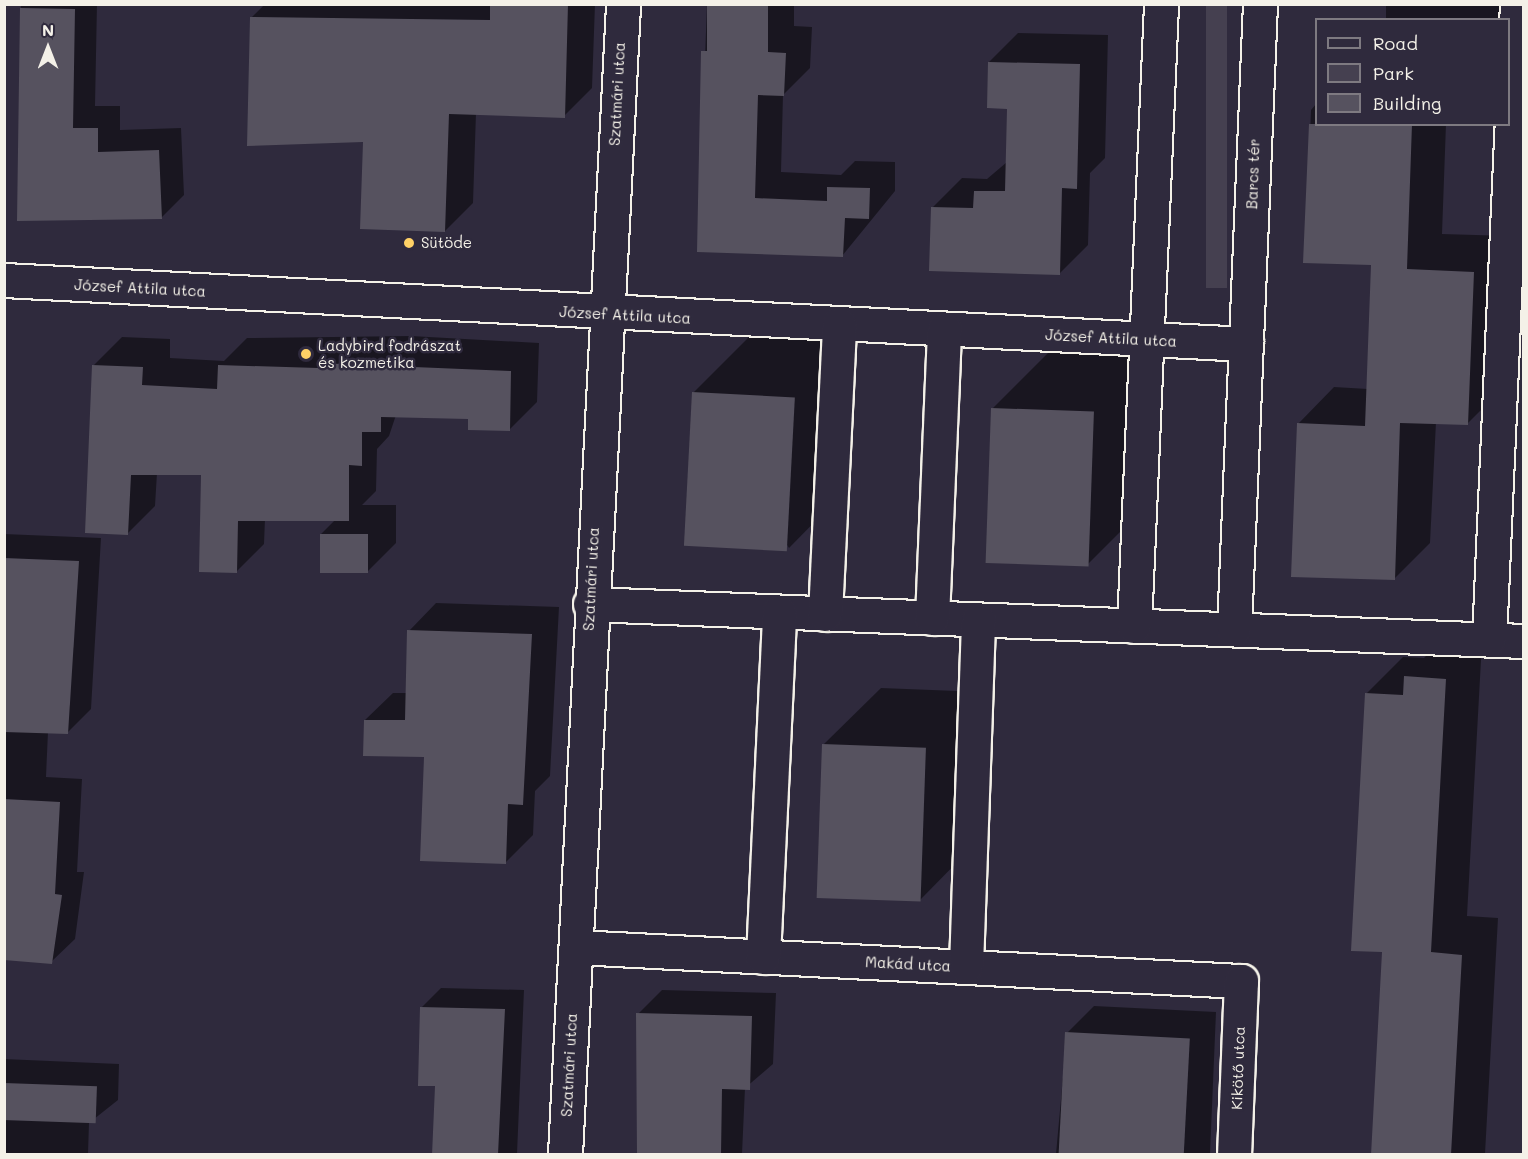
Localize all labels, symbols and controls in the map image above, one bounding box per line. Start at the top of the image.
north arrow [18,18,78,78]
legend [1315,18,1510,126]
text: N [42,19,54,40]
text: Road [1373,31,1418,55]
street label: Szatmári utca [605,42,629,146]
text: Park [1373,61,1414,85]
text: Building [1373,91,1441,115]
street label: Barcs tér [1243,138,1263,210]
place label: Sütöde [421,234,472,252]
marker: Sütöde [402,236,416,250]
street label: József Attila utca [74,276,206,300]
street label: József Attila utca [559,303,691,327]
street label: József Attila utca [1045,326,1177,350]
place label: Ladybird fodrászat és kozmetika [318,336,461,371]
marker: Ladybird fodrászat és kozmetika [299,347,313,361]
street label: Szatmári utca [579,527,603,631]
street label: Makád utca [865,953,951,975]
street label: Szatmári utca [557,1013,581,1117]
street label: Kikötő utca [1228,1026,1248,1110]

